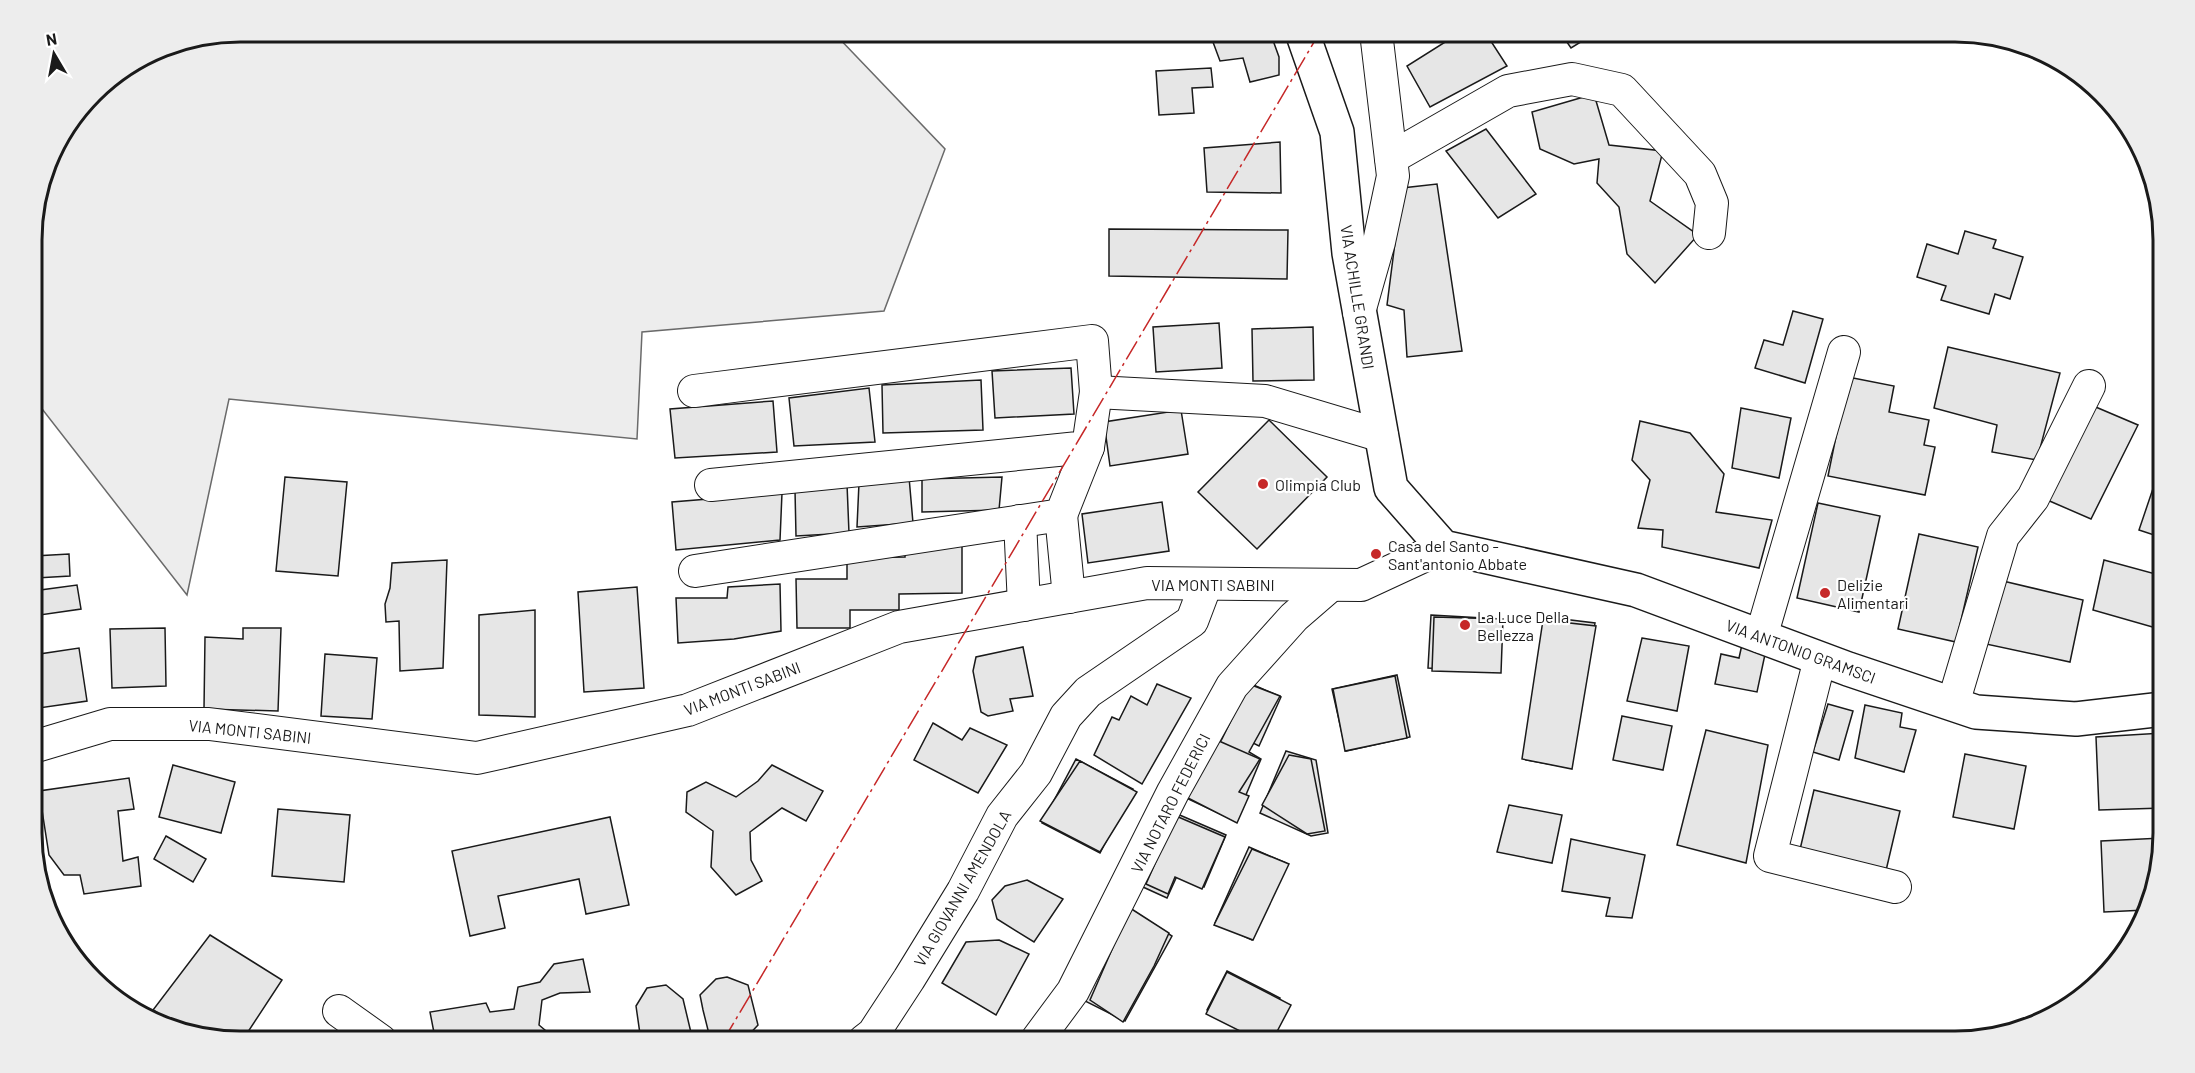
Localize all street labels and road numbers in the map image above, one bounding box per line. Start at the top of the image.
street label: VIA ACHILLE GRANDI [1337,223,1379,371]
street label: VIA MONTI SABINI [1151,575,1275,594]
street label: VIA ANTONIO GRAMSCI [1724,615,1878,687]
street label: VIA MONTI SABINI [681,657,803,719]
street label: VIA MONTI SABINI [188,715,312,747]
street label: VIA NOTARO FEDERICI [1127,730,1213,876]
street label: VIA GIOVANNI AMENDOLA [909,806,1015,970]

